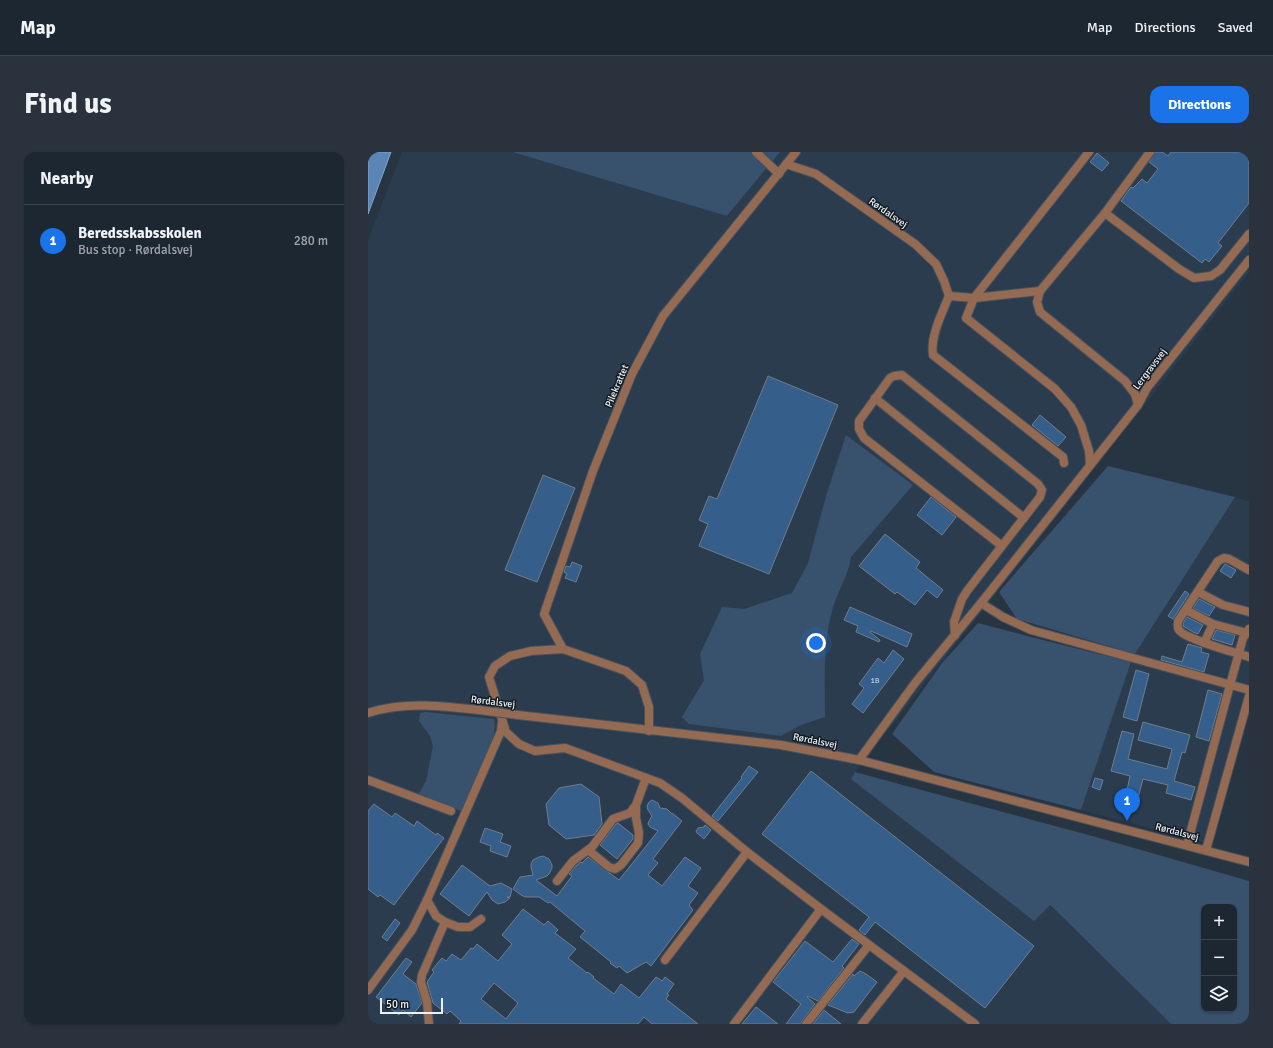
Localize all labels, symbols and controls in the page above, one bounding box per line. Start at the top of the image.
text: Map [20,16,56,40]
text: Map [1087,19,1113,36]
text: Directions [1135,19,1196,36]
text: Saved [1218,19,1253,36]
button: Directions [1150,86,1249,123]
text: Find us [24,87,112,121]
text: Nearby [40,168,93,189]
street label: Rørdalsvej [866,195,910,231]
text: Beredsskabsskolen [78,224,202,242]
text: 1 [49,233,57,249]
text: 280 m [294,233,328,249]
text: Bus stop · Rørdalsvej [78,242,193,258]
street label: Lergravsvej [1131,346,1170,392]
street label: Pilekrattet [603,362,632,409]
your location [806,633,826,653]
house number: 1B [870,675,880,685]
street label: Rørdalsvej [470,693,516,711]
street label: Rørdalsvej [792,731,838,751]
pin: 1 [1114,788,1140,821]
street label: Rørdalsvej [1154,820,1200,844]
map controls [1201,904,1237,1012]
button: + [1201,904,1237,940]
button: − [1201,940,1237,976]
button: layers [1201,976,1237,1012]
scale bar [380,996,443,1015]
text: 50 m [386,998,409,1011]

